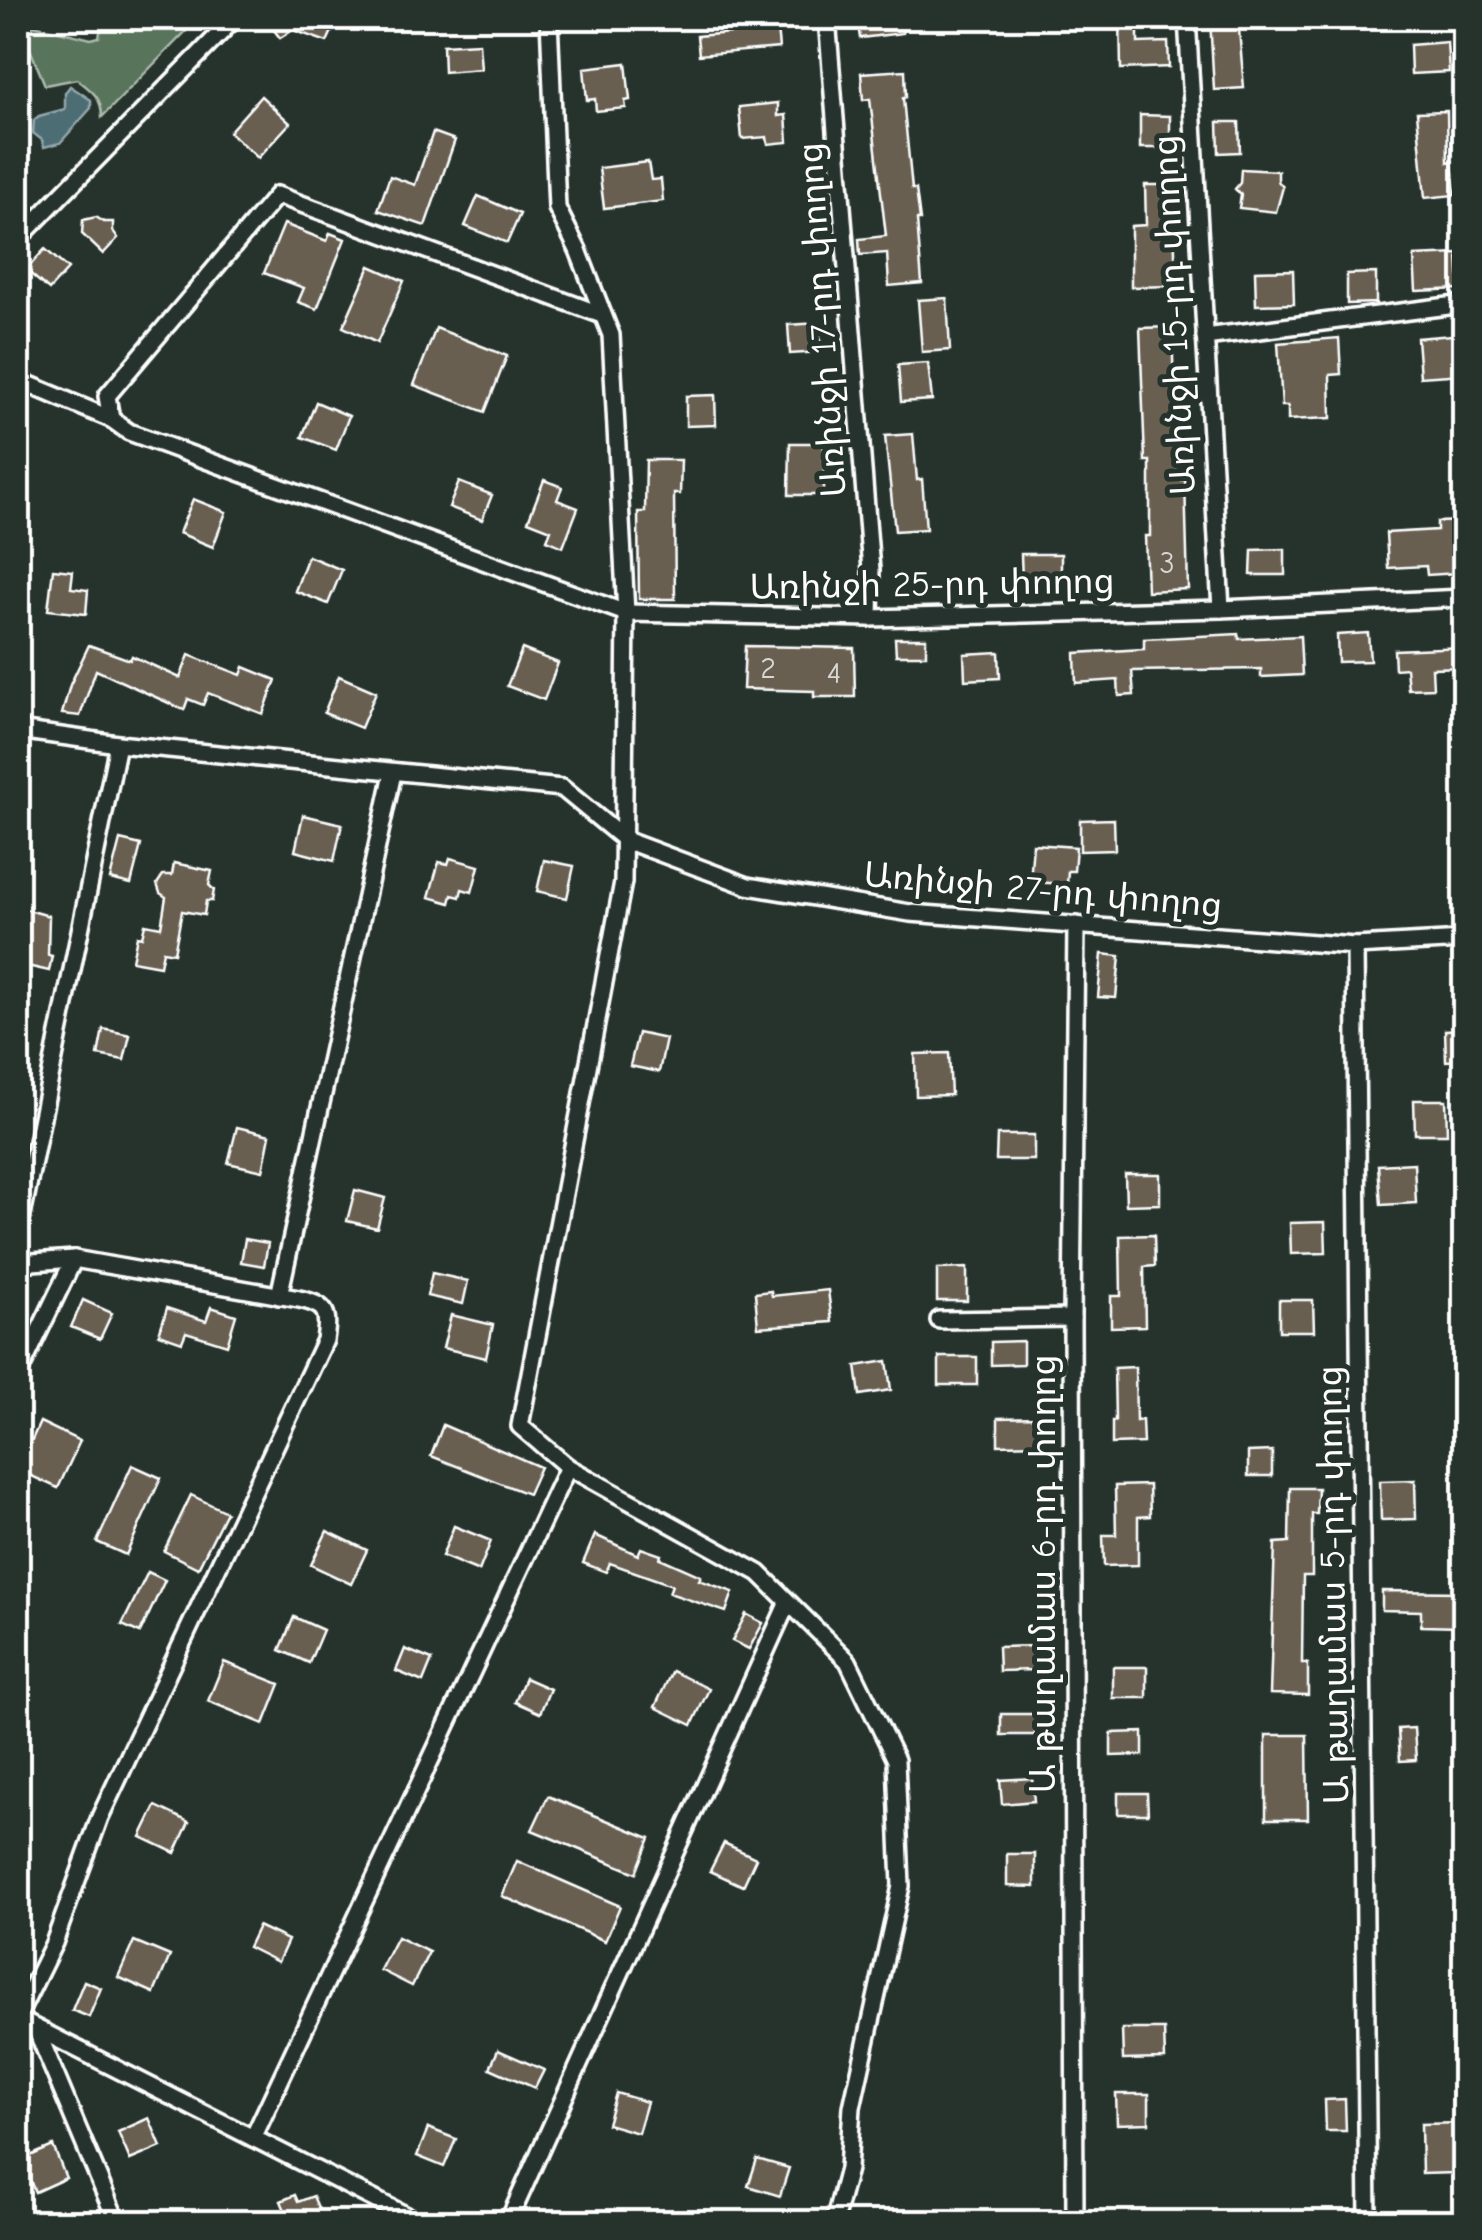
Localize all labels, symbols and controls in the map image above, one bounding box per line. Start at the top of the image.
street label: Առինջի 15-րդ փողոց [1144,134,1204,496]
street label: Առինջի 17-րդ փողոց [789,141,855,499]
house number: 3 [1159,546,1175,581]
street label: Առինջի 25-րդ փողոց [749,560,1115,608]
house number: 2 [760,651,776,686]
house number: 4 [827,656,841,691]
street label: Առինջի 27-րդ փողոց [862,854,1224,926]
street label: Ա թաղամաս 6-րդ փողոց [1023,1355,1064,1793]
street label: Ա թաղամաս 5-րդ փողոց [1309,1365,1357,1805]

